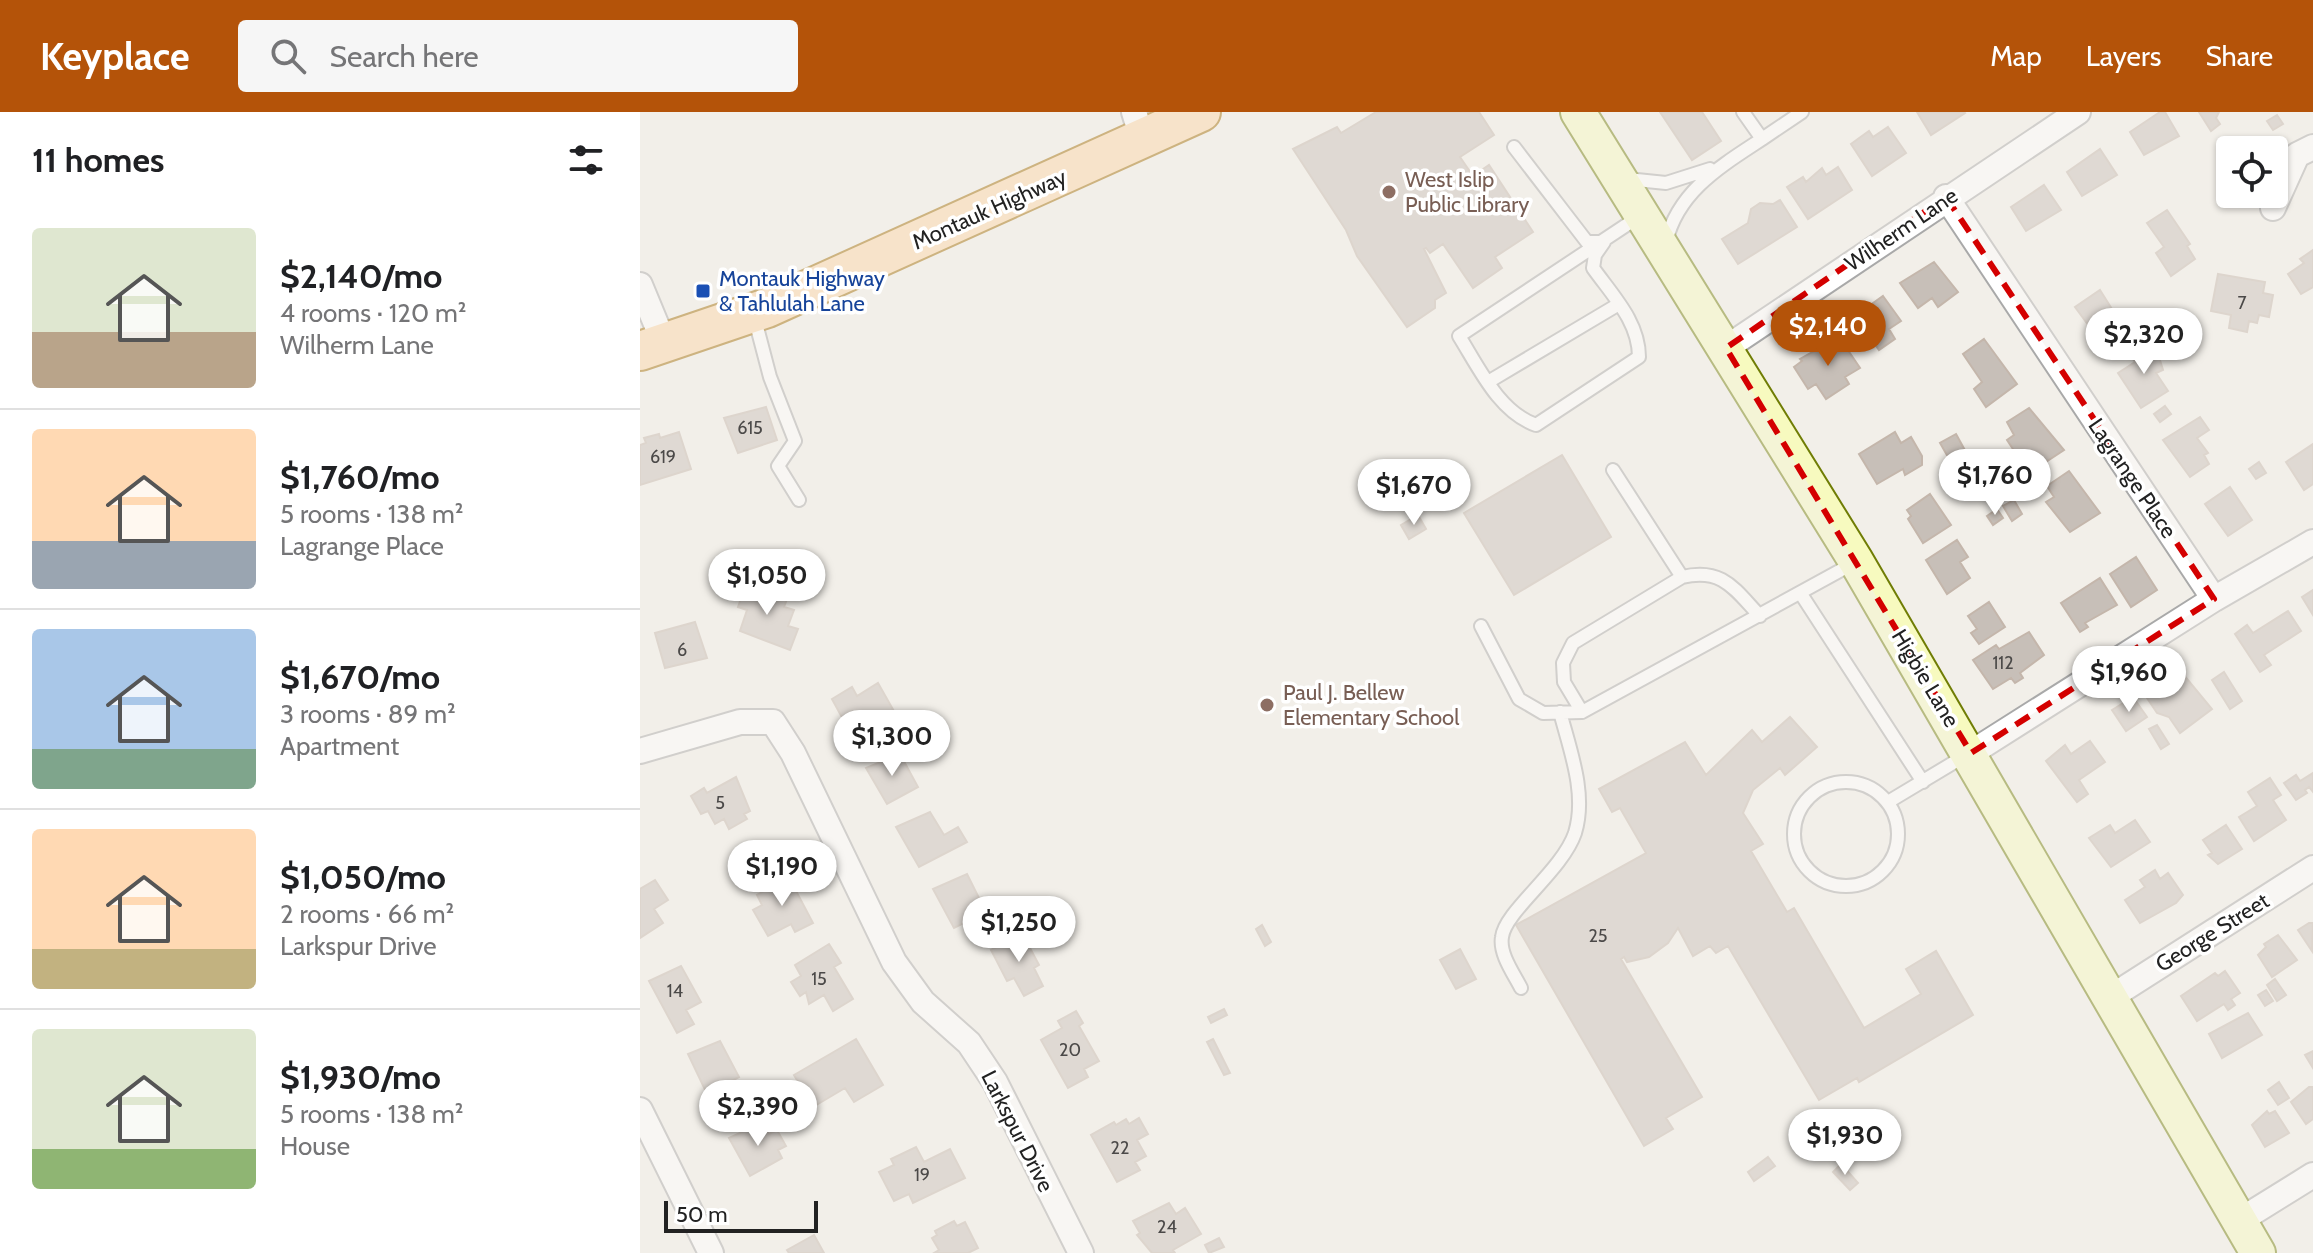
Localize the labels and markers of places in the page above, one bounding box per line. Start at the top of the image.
place label: West Islip Public Library [1405,166,1529,218]
marker: West Islip Public Library [1380,183,1398,201]
place label: Montauk Highway & Tahlulah Lane [719,265,885,317]
marker: Montauk Highway & Tahlulah Lane [694,282,712,300]
pin: $2,140 [1763,300,1893,368]
pin: $2,320 [2079,308,2209,376]
pin: $1,760 [1930,449,2060,517]
pin: $1,670 [1349,459,1479,527]
pin: $1,050 [702,549,832,617]
pin: $1,960 [2064,646,2194,714]
place label: Paul J. Bellew Elementary School [1283,679,1460,731]
marker: Paul J. Bellew Elementary School [1258,696,1276,714]
pin: $1,300 [827,710,957,778]
pin: $1,190 [717,840,847,908]
pin: $1,250 [954,896,1084,964]
pin: $2,390 [693,1080,823,1148]
pin: $1,930 [1780,1109,1910,1177]

